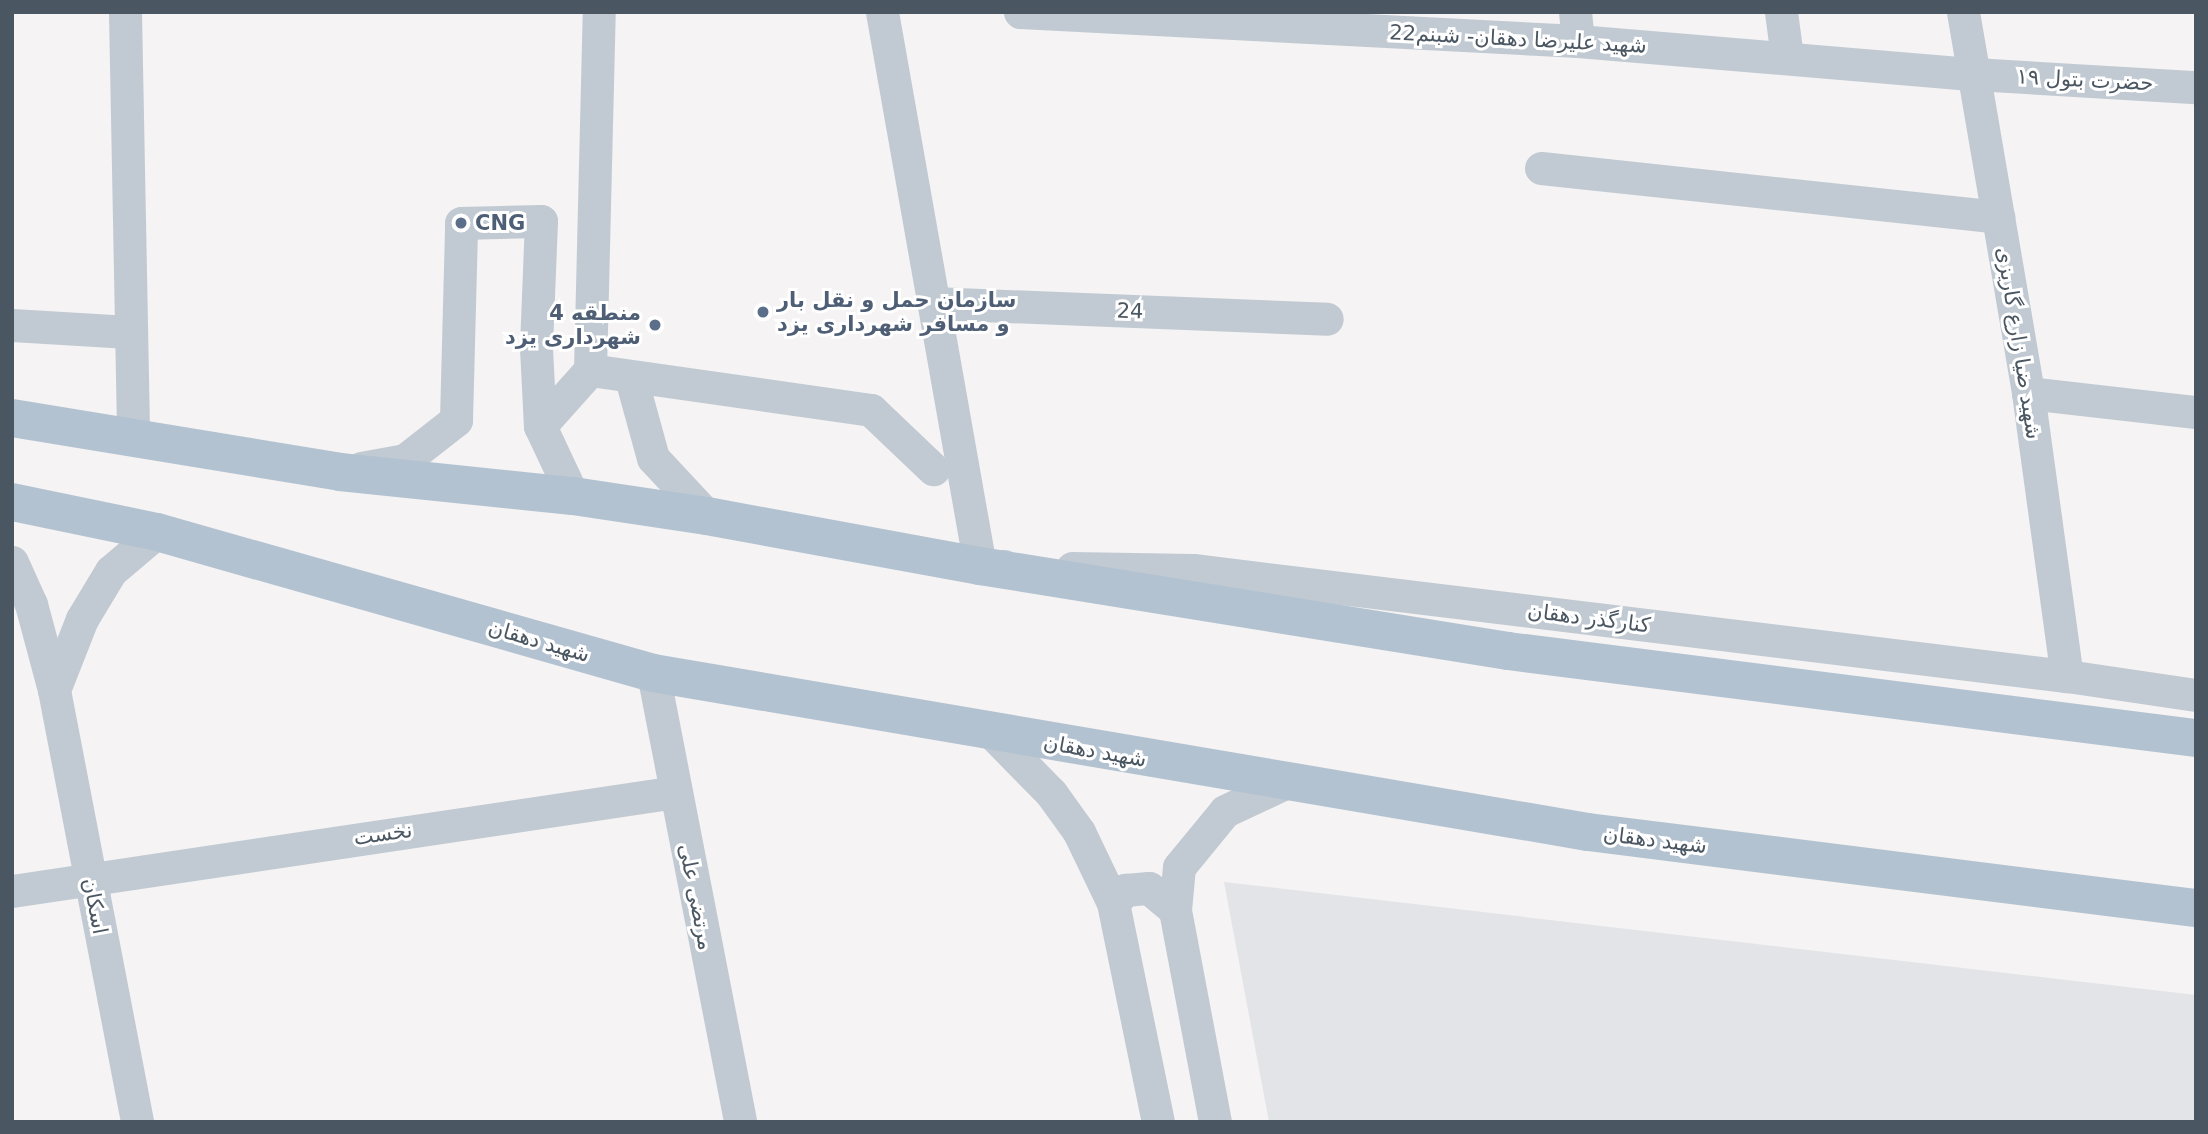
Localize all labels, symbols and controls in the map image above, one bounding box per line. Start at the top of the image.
street label: شهید علیرضا دهقان- شبنم22 [1389,20,1647,58]
street label: حضرت بتول ۱۹ [2016,64,2154,96]
place label: CNG [475,210,525,236]
marker: CNG [453,215,469,231]
street label: شهید ضیا زارع گاریزی [1991,245,2047,441]
place label: سازمان حمل و نقل بار و مسافر شهرداری یزد [777,287,1016,337]
street label: 24 [1116,298,1144,324]
place label: منطقه 4 شهرداری یزد [505,300,641,350]
marker: سازمان حمل و نقل بار و مسافر شهرداری یزد [755,304,771,320]
marker: منطقه 4 شهرداری یزد [647,317,663,333]
street label: کنارگذر دهقان [1526,598,1652,638]
street label: شهید دهقان [485,615,593,667]
street label: شهید دهقان [1042,730,1148,772]
street label: نخست [352,817,414,851]
street label: شهید دهقان [1602,821,1708,859]
street label: مرتضی علی [673,842,719,952]
street label: اسکان [77,876,113,936]

